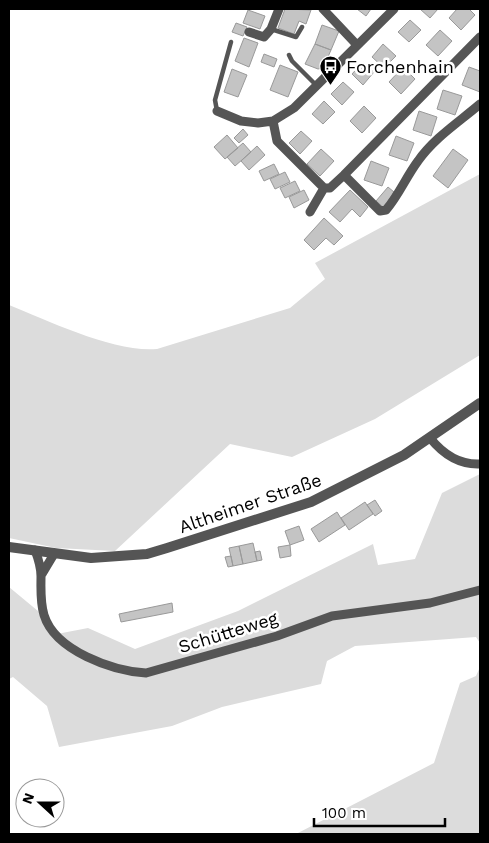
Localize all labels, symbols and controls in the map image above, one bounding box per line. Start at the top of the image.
bus stop icon: Forchenhain [318,54,342,85]
place label: Forchenhain [346,56,454,77]
street label: Altheimer Straße [176,469,324,537]
street label: Schütteweg [176,607,281,657]
north arrow [15,778,65,828]
text: N [19,791,37,806]
scale bar [314,796,445,828]
text: 100 m [322,804,366,822]

